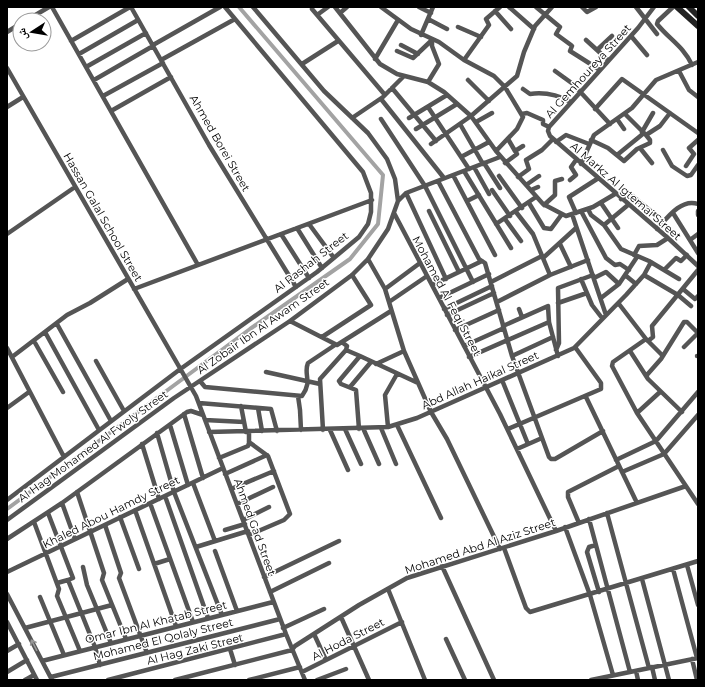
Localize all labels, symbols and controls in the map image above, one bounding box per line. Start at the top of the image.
north arrow [12,12,52,52]
street label: Al Gemhoureya Street [542,21,634,121]
text: ش [14,26,31,41]
street label: Ahmed Borei Street [187,92,254,194]
street label: Al Markz Al Igtemai Street [568,139,685,243]
street label: Hassan Galal School Street [60,150,146,284]
street label: Al Rashah Street [271,228,352,296]
street label: Mohamed Al Feqi Street [409,234,485,359]
street label: Al Zobair Ibn Al Awam Street [194,275,332,377]
street label: Abd Allah Haikal Street [419,348,541,412]
street label: Al Hag Mohamed Al Fwoly Street [15,387,171,505]
street label: Khaled Abou Hamdy Street [40,472,182,551]
street label: Ahmed Gad Street [231,476,279,578]
street label: Mohamed Abd Al Aziz Street [403,515,558,577]
street label: Omar Ibn Al Khatab Street [84,597,229,646]
street label: Al Hoda Street [309,614,387,663]
street label: Mohamed El Qolaly Street [92,615,235,663]
street label: Al Hag Zaki Street [145,630,245,668]
one-way arrow [30,640,37,652]

